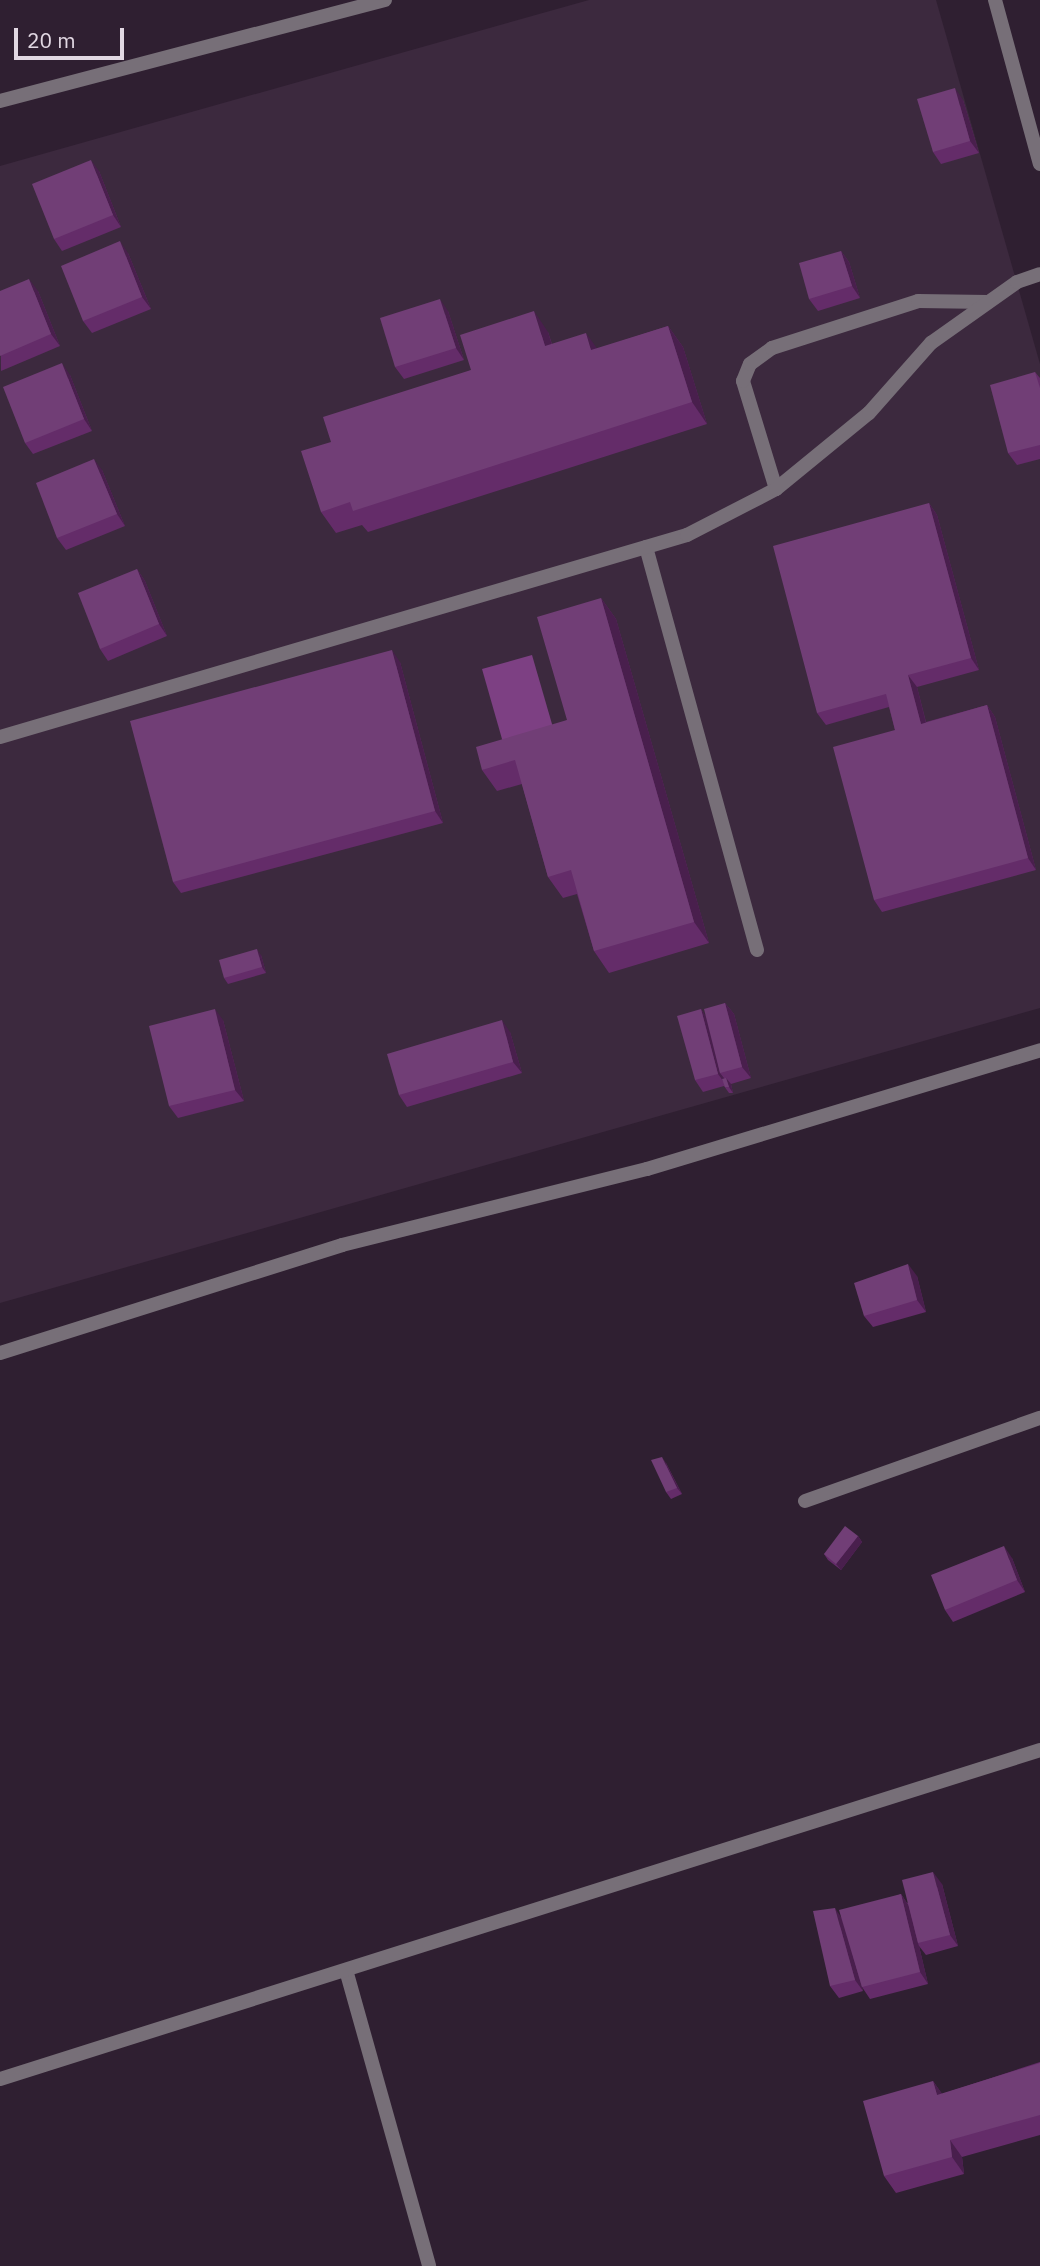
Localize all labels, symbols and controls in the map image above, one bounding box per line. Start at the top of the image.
scale bar [18,14,128,58]
text: 20 m [27,26,76,54]

